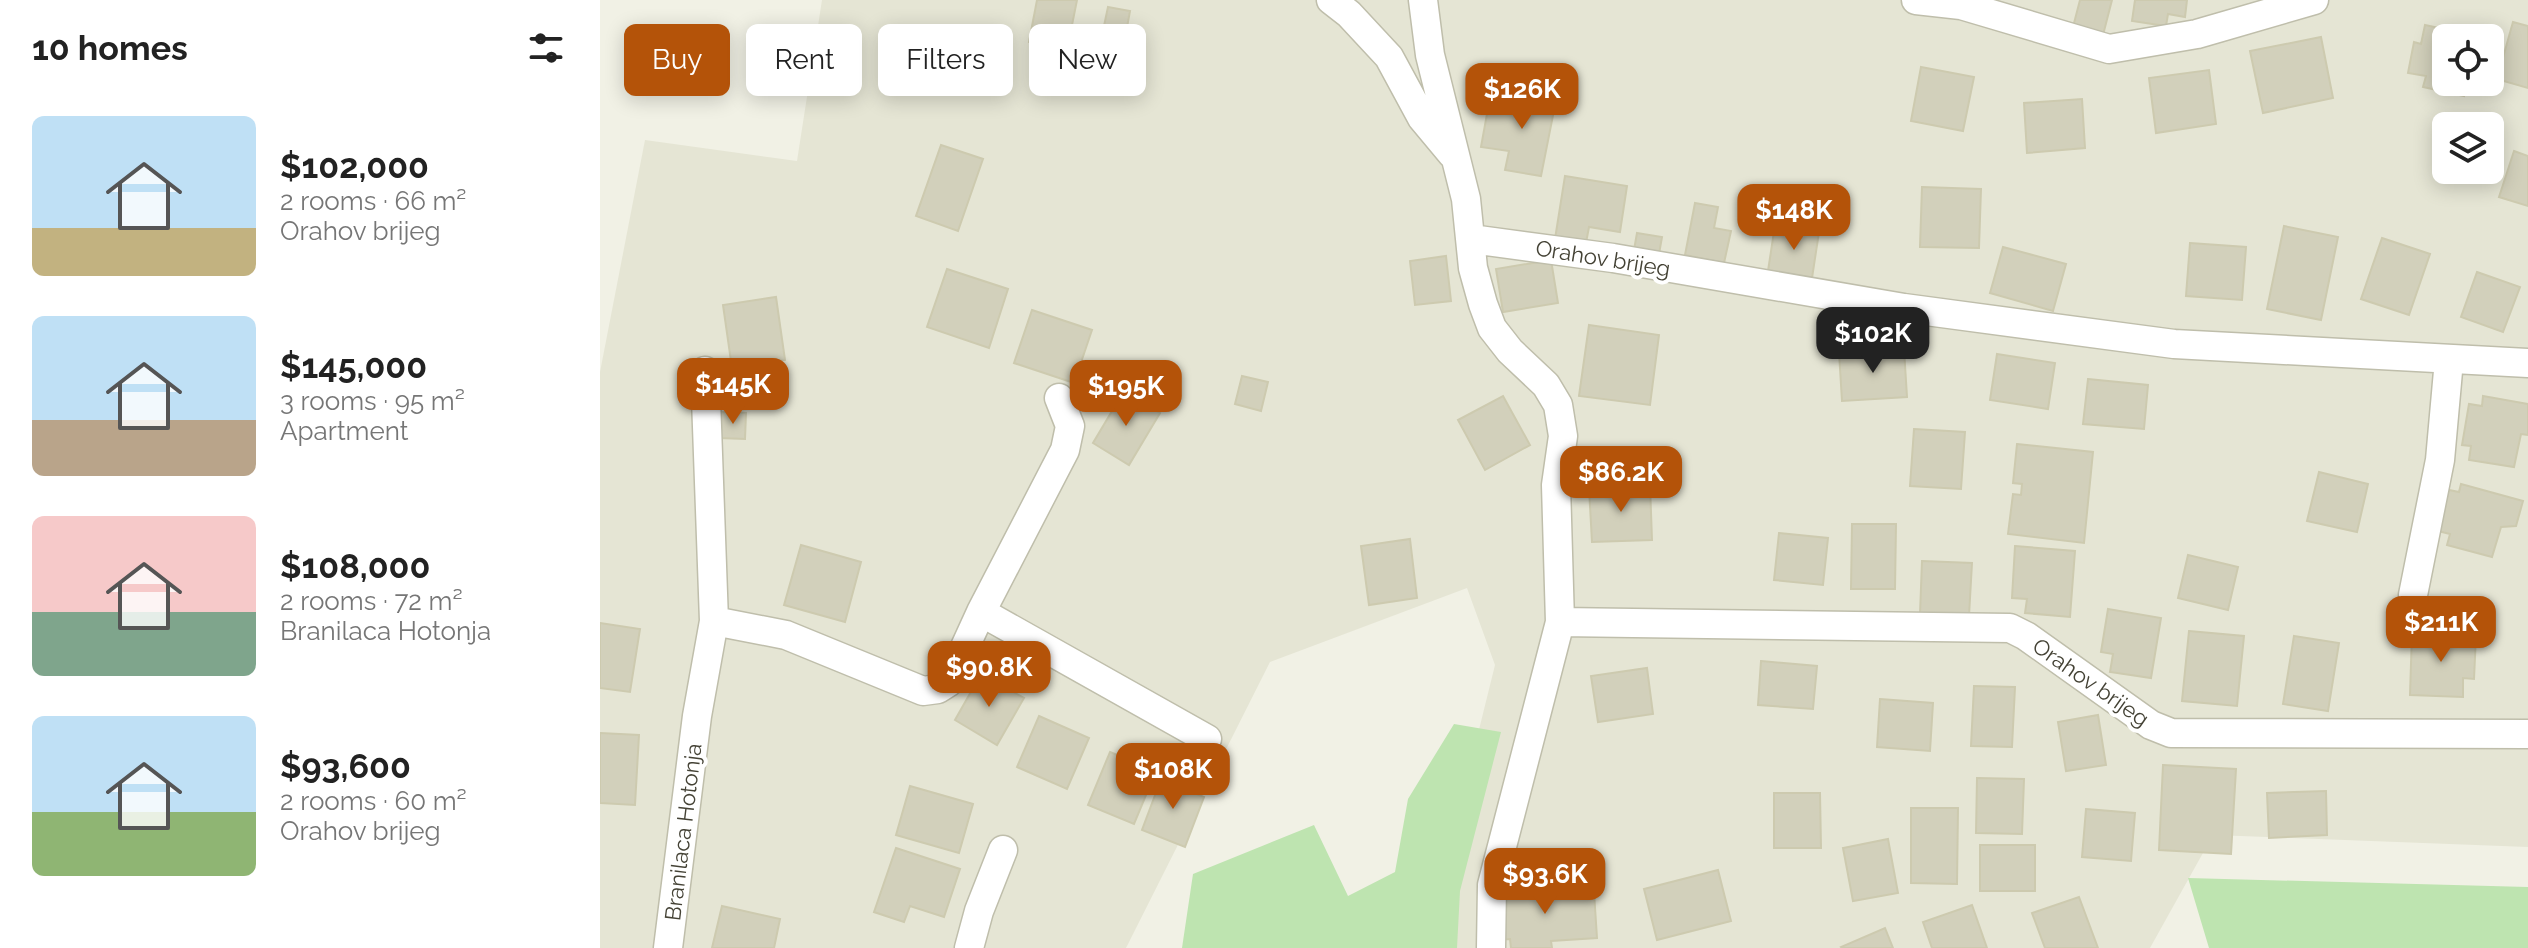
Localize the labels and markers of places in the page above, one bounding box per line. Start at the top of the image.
pin: $126K [1466,63,1578,131]
pin: $148K [1738,184,1850,252]
pin: $102K [1817,307,1929,375]
pin: $145K [677,358,789,426]
pin: $195K [1070,360,1182,428]
pin: $86.2K [1556,446,1686,514]
pin: $211K [2385,596,2497,664]
pin: $90.8K [924,641,1054,709]
pin: $108K [1117,743,1229,811]
pin: $93.6K [1480,848,1610,916]

